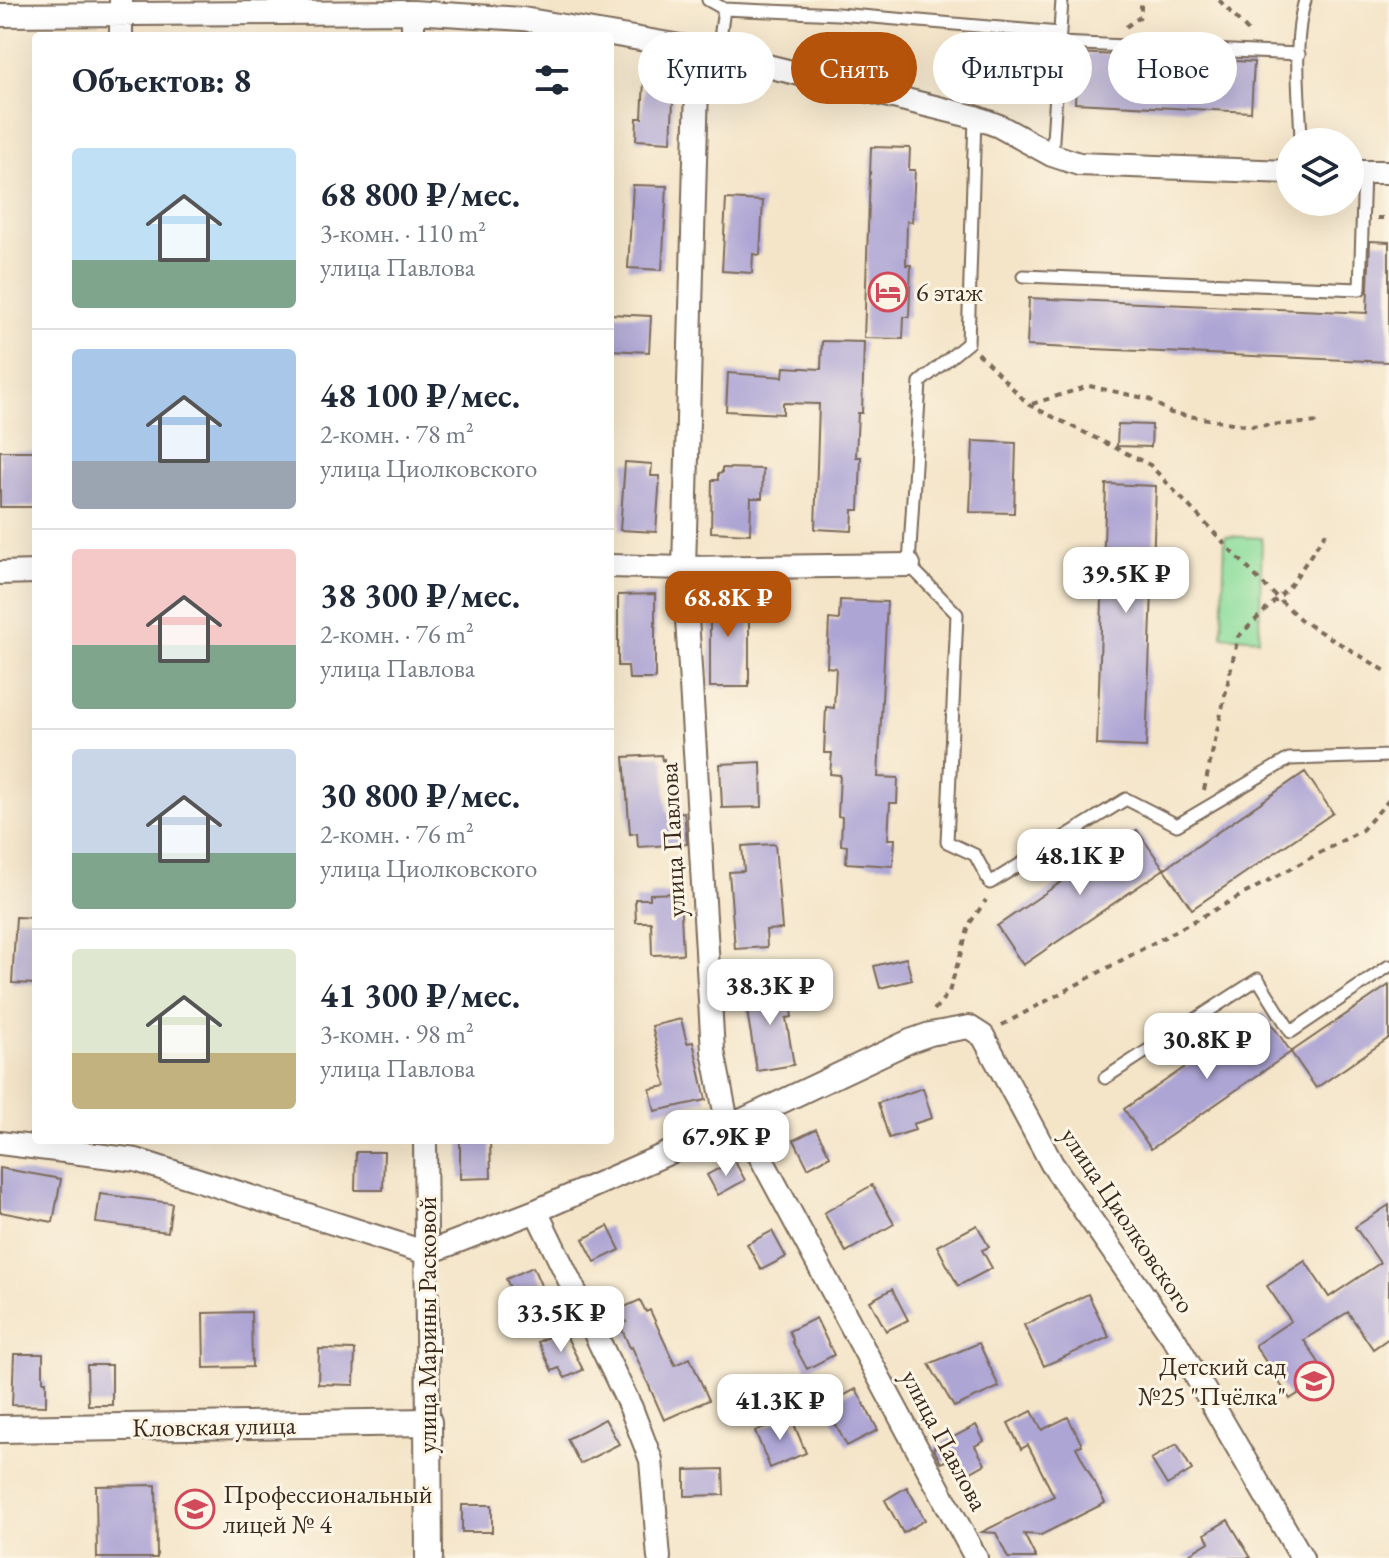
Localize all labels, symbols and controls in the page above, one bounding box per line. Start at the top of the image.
chip: Купить [638,32,775,104]
chip: Снять [791,32,917,104]
chip: Фильтры [933,32,1092,104]
chip: Новое [1108,32,1237,104]
text: Объектов: 8 [72,58,251,102]
icon: filters [530,58,574,102]
map controls [1276,128,1364,216]
button: layers [1276,128,1364,216]
text: 68 800 ₽/мес. [320,172,520,216]
icon: home [136,180,232,276]
text: 3-комн. · 110 m² [320,216,486,250]
text: улица Павлова [320,250,475,284]
hotel icon: 6 этаж [867,271,909,313]
place label: 6 этаж [916,275,983,309]
text: 48 100 ₽/мес. [320,373,520,417]
icon: home [136,381,232,477]
text: 2-комн. · 78 m² [320,417,474,451]
text: улица Циолковского [320,451,537,485]
pin: 39.5K ₽ [1052,547,1200,615]
text: 39.5K ₽ [1081,556,1171,590]
pin: 68.8K ₽ [654,571,802,639]
text: 38 300 ₽/мес. [320,573,520,617]
text: 68.8K ₽ [683,580,773,614]
icon: home [136,581,232,677]
text: 2-комн. · 76 m² [320,617,474,651]
text: улица Павлова [320,651,475,685]
street label: улица Павлова [651,761,693,918]
text: 30 800 ₽/мес. [320,773,520,817]
icon: home [136,781,232,877]
text: 2-комн. · 76 m² [320,817,474,851]
pin: 48.1K ₽ [1006,829,1154,897]
text: 48.1K ₽ [1035,838,1125,872]
text: улица Циолковского [320,851,537,885]
pin: 38.3K ₽ [696,959,844,1027]
text: 38.3K ₽ [725,968,815,1002]
text: 41 300 ₽/мес. [320,973,520,1017]
icon: home [136,981,232,1077]
pin: 30.8K ₽ [1133,1013,1281,1081]
text: 3-комн. · 98 m² [320,1017,474,1051]
text: 30.8K ₽ [1162,1022,1252,1056]
text: улица Павлова [320,1051,475,1085]
pin: 67.9K ₽ [652,1110,800,1178]
text: 67.9K ₽ [681,1119,771,1153]
street label: улица Циолковского [1053,1120,1203,1320]
street label: улица Марины Расковой [410,1196,444,1454]
pin: 33.5K ₽ [487,1286,635,1354]
text: 33.5K ₽ [516,1295,606,1329]
place label: Детский сад №25 "Пчёлка" [1138,1349,1286,1413]
school or university icon: Детский сад №25 "Пчёлка" [1293,1360,1335,1402]
street label: улица Павлова [894,1363,997,1517]
pin: 41.3K ₽ [706,1374,854,1442]
text: 41.3K ₽ [735,1383,825,1417]
street label: Кловская улица [132,1408,297,1444]
place label: Профессиональный лицей № 4 [223,1477,433,1541]
school or university icon: Профессиональный лицей № 4 [174,1488,216,1530]

